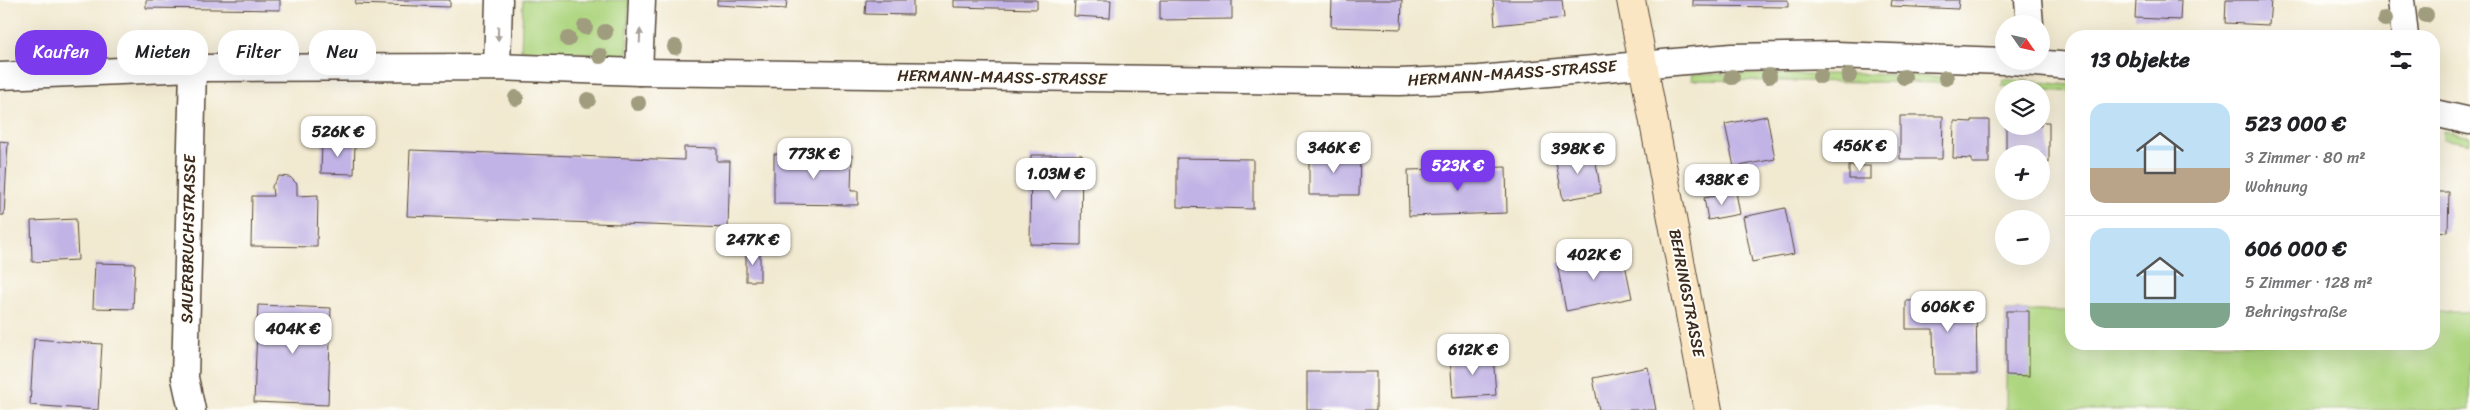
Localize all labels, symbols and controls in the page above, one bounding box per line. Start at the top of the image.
north arrow [1995,15,2050,70]
map controls [1995,15,2050,265]
one-way arrow [494,26,502,42]
one-way arrow [637,28,645,44]
chip: Kaufen [15,30,107,75]
chip: Mieten [117,30,208,75]
chip: Filter [218,30,299,75]
chip: Neu [309,30,376,75]
text: 13 Objekte [2090,41,2190,79]
icon: filters [2387,46,2415,74]
street label: HERMANN-MAASS-STRASSE [1407,51,1619,95]
street label: HERMANN-MAASS-STRASSE [897,61,1108,93]
button: layers [1995,80,2050,135]
text: 523 000 € [2245,105,2346,143]
pin: 526K € [297,116,379,158]
text: 526K € [312,117,364,146]
icon: home [2130,123,2190,183]
pin: 456K € [1819,130,1901,172]
text: 456K € [1833,131,1887,160]
pin: 346K € [1293,132,1375,174]
pin: 398K € [1537,132,1619,175]
text: 346K € [1308,133,1360,162]
text: 398K € [1552,134,1604,163]
pin: 773K € [773,138,855,180]
text: 773K € [788,139,840,168]
text: 3 Zimmer · 80 m² [2245,143,2366,172]
button: + [1995,145,2050,200]
pin: 523K € [1417,150,1499,192]
text: 523K € [1432,151,1484,180]
street label: SAUERBRUCHSTRASSE [172,153,204,324]
pin: 1.03M € [1010,158,1102,200]
text: 1.03M € [1027,159,1085,188]
pin: 438K € [1681,164,1763,206]
text: 438K € [1696,165,1748,194]
text: Wohnung [2245,172,2308,201]
button: − [1995,210,2050,265]
pin: 247K € [712,224,794,266]
text: 247K € [727,225,779,254]
street label: BEHRINGSTRASSE [1660,226,1714,361]
text: 606 000 € [2245,230,2347,268]
pin: 402K € [1553,238,1635,281]
text: 402K € [1567,240,1621,269]
icon: home [2130,248,2190,308]
text: 5 Zimmer · 128 m² [2245,268,2373,297]
pin: 606K € [1907,290,1989,333]
text: 606K € [1922,292,1974,321]
text: Behringstraße [2245,297,2347,326]
pin: 404K € [252,312,334,355]
text: 404K € [266,314,320,343]
pin: 612K € [1432,334,1514,376]
text: 612K € [1448,335,1498,364]

